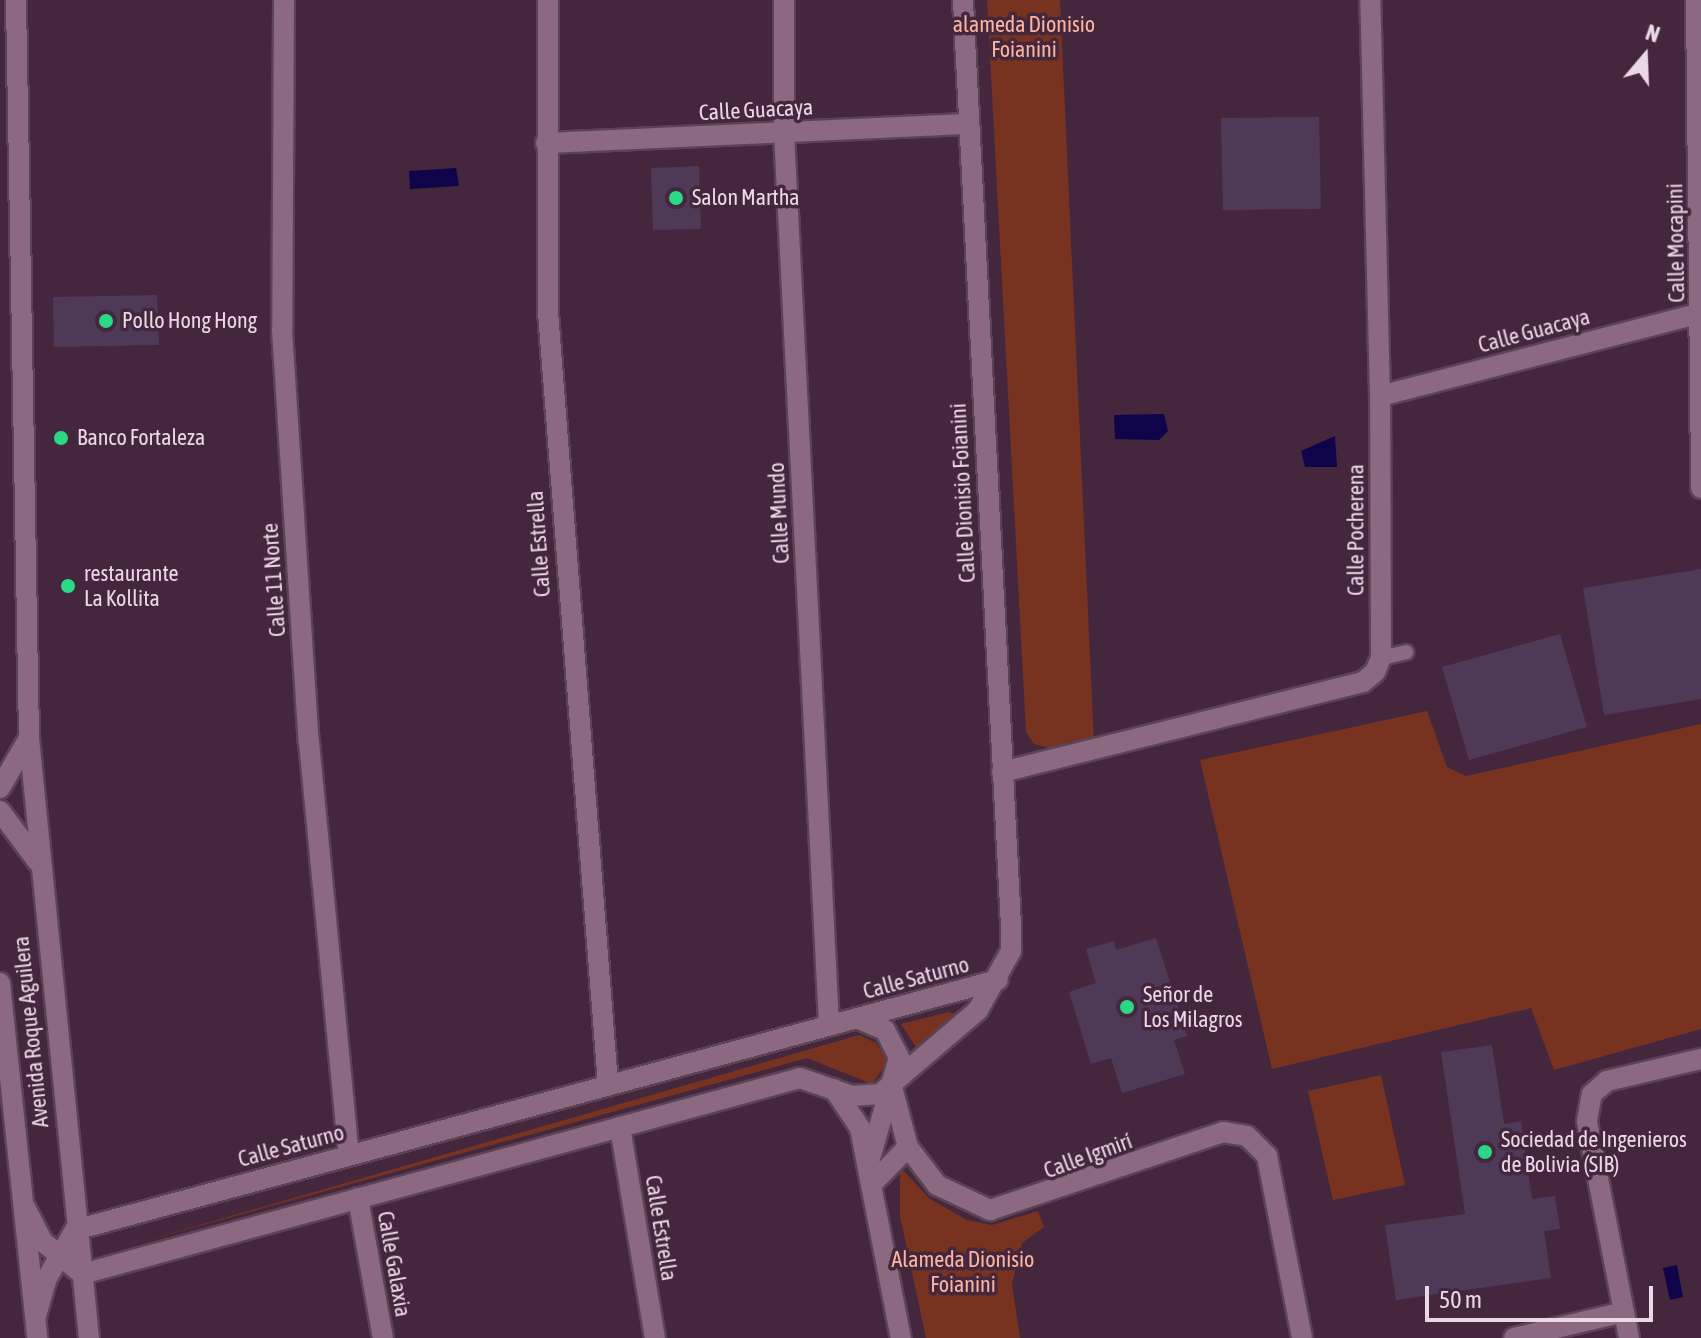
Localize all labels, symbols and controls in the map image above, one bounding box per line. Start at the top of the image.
park label: alameda Dionisio Foianini [953,11,1095,62]
north arrow [1605,16,1685,96]
text: N [1642,19,1663,48]
street label: Calle Guacaya [698,94,814,126]
street label: Calle Mocapini [1662,183,1690,303]
place label: Salon Martha [692,185,800,211]
marker: Salon Martha [667,189,685,207]
street label: Calle Guacaya [1475,303,1593,359]
place label: Pollo Hong Hong [122,308,257,334]
marker: Pollo Hong Hong [97,312,115,330]
street label: Calle Dionisio Foianini [945,403,981,583]
place label: Banco Fortaleza [77,425,205,451]
marker: Banco Fortaleza [52,429,70,447]
street label: Calle Mundo [763,462,795,564]
street label: Calle Pocherena [1343,464,1369,596]
street label: Calle Estrella [522,490,556,598]
street label: Calle 11 Norte [257,522,291,638]
place label: restaurante La Kollita [84,560,178,612]
marker: restaurante La Kollita [59,577,77,595]
street label: Avenida Roque Aguilera [8,935,54,1129]
street label: Calle Saturno [860,951,972,1005]
place label: Señor de Los Milagros [1143,981,1243,1032]
marker: Señor de Los Milagros [1118,998,1136,1016]
street label: Calle Saturno [235,1119,347,1173]
place label: Sociedad de Ingenieros de Bolivia (SIB) [1501,1126,1687,1178]
street label: Calle Igmirí [1040,1128,1136,1184]
marker: Sociedad de Ingenieros de Bolivia (SIB) [1476,1143,1494,1161]
street label: Calle Estrella [640,1173,682,1283]
street label: Calle Galaxia [372,1209,416,1319]
park label: Alameda Dionisio Foianini [892,1246,1034,1298]
scale bar [1429,1270,1657,1320]
text: 50 m [1439,1286,1482,1313]

